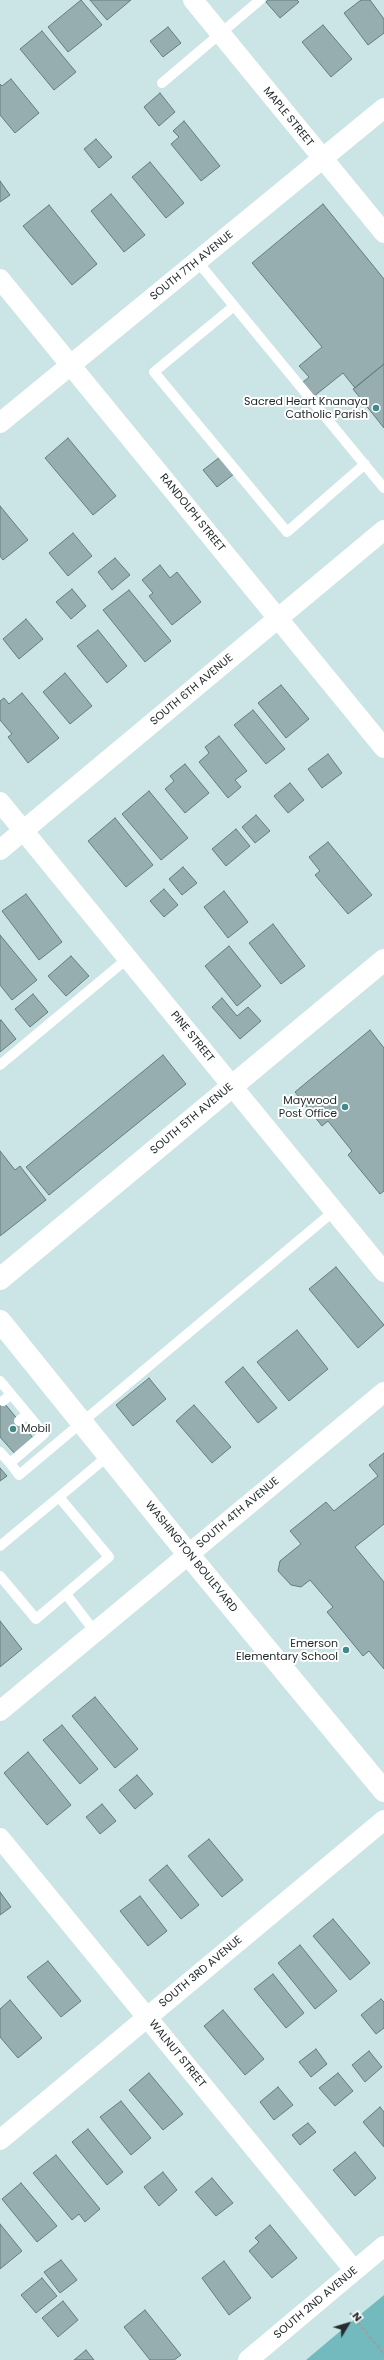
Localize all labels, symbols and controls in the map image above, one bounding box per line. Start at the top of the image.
street label: MAPLE STREET [260,85,316,149]
street label: SOUTH 7TH AVENUE [148,229,236,303]
place label: Sacred Heart Knanaya Catholic Parish [244,395,368,421]
marker: Sacred Heart Knanaya Catholic Parish [371,403,381,413]
street label: RANDOLPH STREET [157,471,227,555]
street label: SOUTH 6TH AVENUE [148,652,236,728]
street label: PINE STREET [167,1009,217,1065]
street label: SOUTH 5TH AVENUE [148,1081,236,1157]
place label: Maywood Post Office [279,1094,337,1120]
marker: Maywood Post Office [340,1102,350,1112]
place label: Mobil [21,1422,50,1436]
marker: Mobil [8,1424,18,1434]
street label: SOUTH 4TH AVENUE [194,1475,282,1551]
street label: WASHINGTON BOULEVARD [142,1499,240,1615]
place label: Emerson Elementary School [236,1637,338,1663]
marker: Emerson Elementary School [341,1645,351,1655]
street label: SOUTH 3RD AVENUE [157,1933,245,2011]
street label: WALNUT STREET [146,2017,208,2091]
street label: SOUTH 2ND AVENUE [272,2264,360,2342]
north arrow [328,2304,368,2344]

